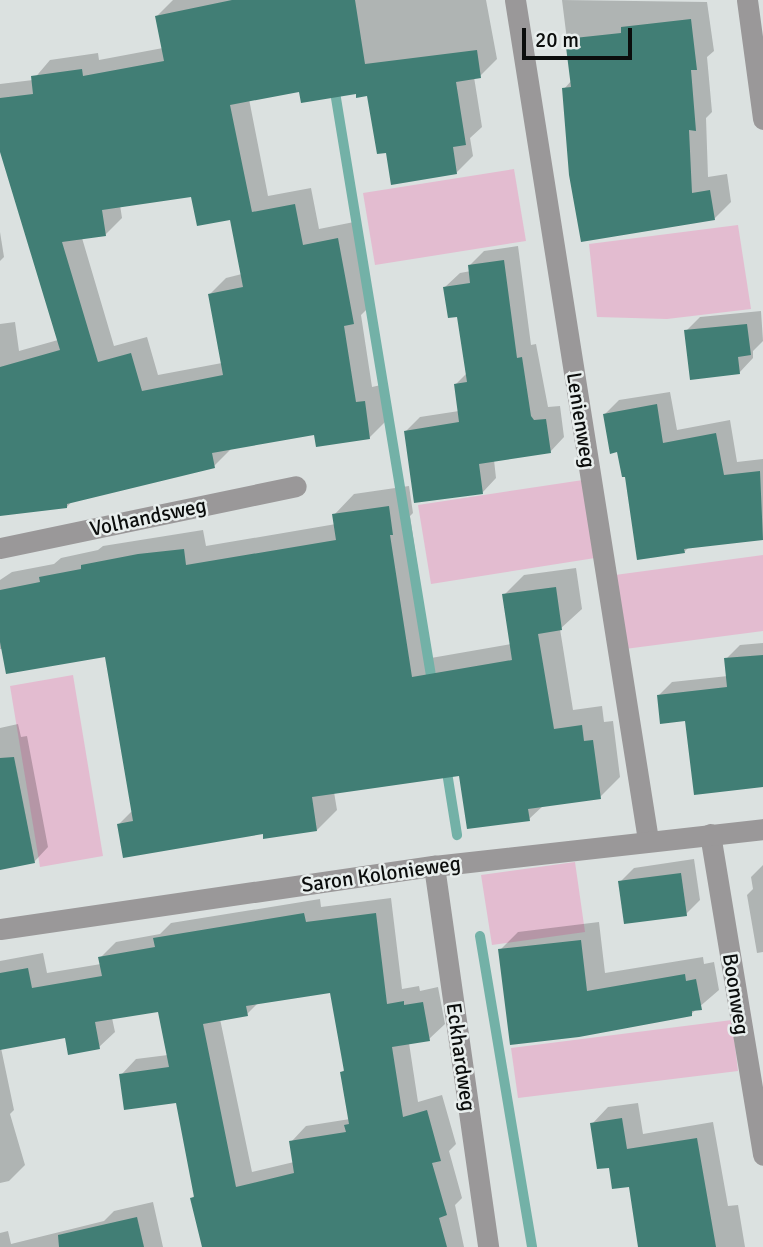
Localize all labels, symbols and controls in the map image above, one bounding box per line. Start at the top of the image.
scale bar [525,14,635,58]
text: 20 m [535,27,579,53]
street label: Lenienweg [561,371,601,469]
street label: Volhandsweg [87,492,209,542]
street label: Saron Kolonieweg [300,850,462,898]
street label: Boonweg [717,951,755,1037]
street label: Eckhardweg [441,1001,481,1113]

